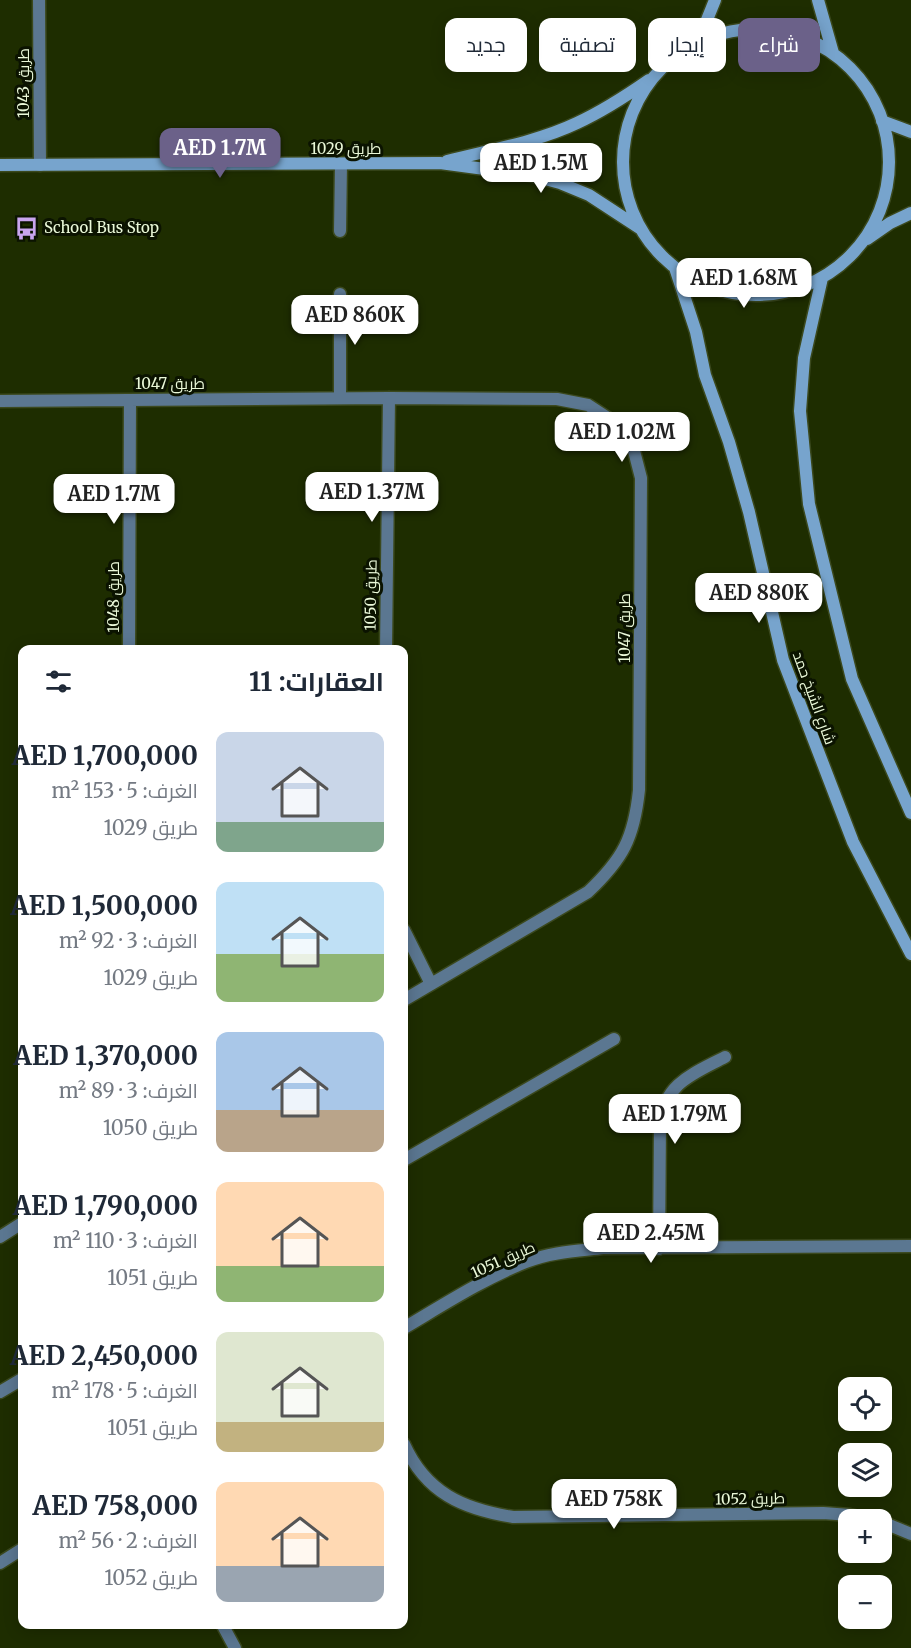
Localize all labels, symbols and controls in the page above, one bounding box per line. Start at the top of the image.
chip: جديد [445,18,527,72]
chip: تصفية [539,18,636,72]
chip: إيجار [648,18,726,72]
chip: شراء [738,18,820,72]
street label: طريق 1043 [14,48,34,118]
pin: AED 1.7M [158,128,282,179]
text: AED 1.7M [174,135,266,160]
street label: طريق 1029 [311,139,381,159]
pin: AED 1.5M [479,143,603,194]
text: AED 1.5M [494,150,588,175]
bus stop icon: School Bus Stop [13,215,39,241]
place label: School Bus Stop [44,218,159,237]
pin: AED 1.68M [675,258,813,309]
text: AED 1.68M [691,265,797,290]
pin: AED 860K [293,295,417,346]
text: AED 860K [305,302,405,327]
street label: طريق 1047 [135,374,205,394]
pin: AED 1.02M [553,412,691,463]
text: AED 1.02M [569,419,675,444]
pin: AED 1.37M [303,472,441,523]
pin: AED 1.7M [52,474,176,525]
text: AED 1.37M [319,479,425,504]
text: AED 1.7M [68,481,160,506]
street label: طريق 1050 [360,559,382,631]
street label: طريق 1048 [104,561,124,633]
pin: AED 880K [697,573,821,624]
text: AED 880K [709,580,809,605]
street label: طريق 1047 [615,593,635,663]
street label: شارع الشيخ حمد [787,649,840,748]
icon: filters [42,665,75,698]
text: العقارات: 11 [249,665,384,698]
text: AED 1,700,000 [12,739,198,772]
icon: home [264,756,336,828]
text: الغرف: 5 · 153 m² [52,778,198,803]
text: طريق 1029 [104,815,198,840]
text: AED 1,500,000 [10,889,198,922]
icon: home [264,906,336,978]
text: الغرف: 3 · 92 m² [59,928,198,953]
text: طريق 1029 [104,965,198,990]
text: AED 1,370,000 [13,1039,198,1072]
icon: home [264,1056,336,1128]
text: الغرف: 3 · 89 m² [59,1078,198,1103]
pin: AED 1.79M [606,1094,744,1145]
text: AED 1.79M [623,1101,727,1126]
text: طريق 1050 [103,1115,198,1140]
text: AED 1,790,000 [13,1189,198,1222]
icon: home [264,1206,336,1278]
pin: AED 2.45M [582,1213,720,1264]
text: AED 2.45M [597,1220,705,1245]
text: الغرف: 3 · 110 m² [53,1228,198,1253]
street label: طريق 1051 [468,1237,538,1283]
text: طريق 1051 [107,1265,198,1290]
text: AED 2,450,000 [10,1339,198,1372]
icon: home [264,1356,336,1428]
map controls [838,1377,892,1629]
button: locate [838,1377,892,1431]
text: الغرف: 5 · 178 m² [52,1378,198,1403]
text: طريق 1051 [107,1415,198,1440]
button: layers [838,1443,892,1497]
pin: AED 758K [552,1479,676,1530]
text: AED 758K [566,1486,662,1511]
street label: طريق 1052 [715,1488,785,1510]
text: AED 758,000 [33,1489,198,1522]
icon: home [264,1506,336,1578]
button: + [838,1509,892,1563]
text: الغرف: 2 · 56 m² [59,1528,198,1553]
text: طريق 1052 [104,1565,198,1590]
button: − [838,1575,892,1629]

